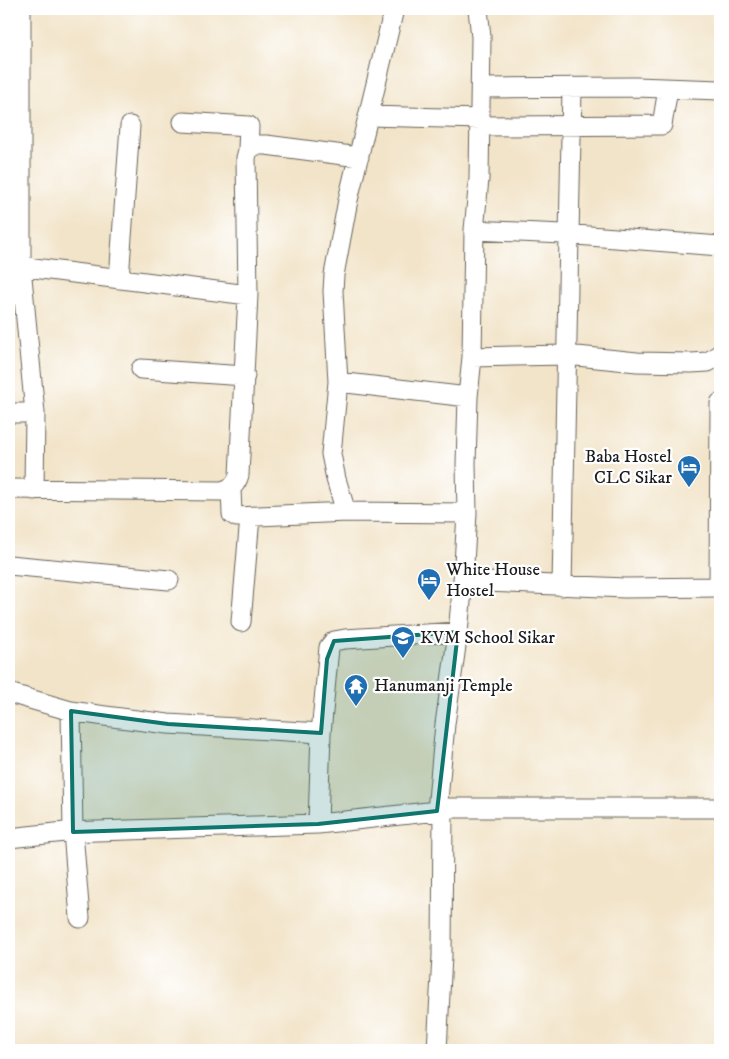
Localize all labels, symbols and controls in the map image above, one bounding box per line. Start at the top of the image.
place label: Baba Hostel CLC Sikar [585,446,673,489]
hotel icon: Baba Hostel CLC Sikar [676,454,702,488]
place label: White House Hostel [445,559,540,602]
hotel icon: White House Hostel [416,567,442,601]
school or university icon: KVM School Sikar [390,625,416,659]
place label: KVM School Sikar [420,627,555,649]
temple icon: Hanumanji Temple [343,673,369,707]
place label: Hanumanji Temple [374,675,513,697]

